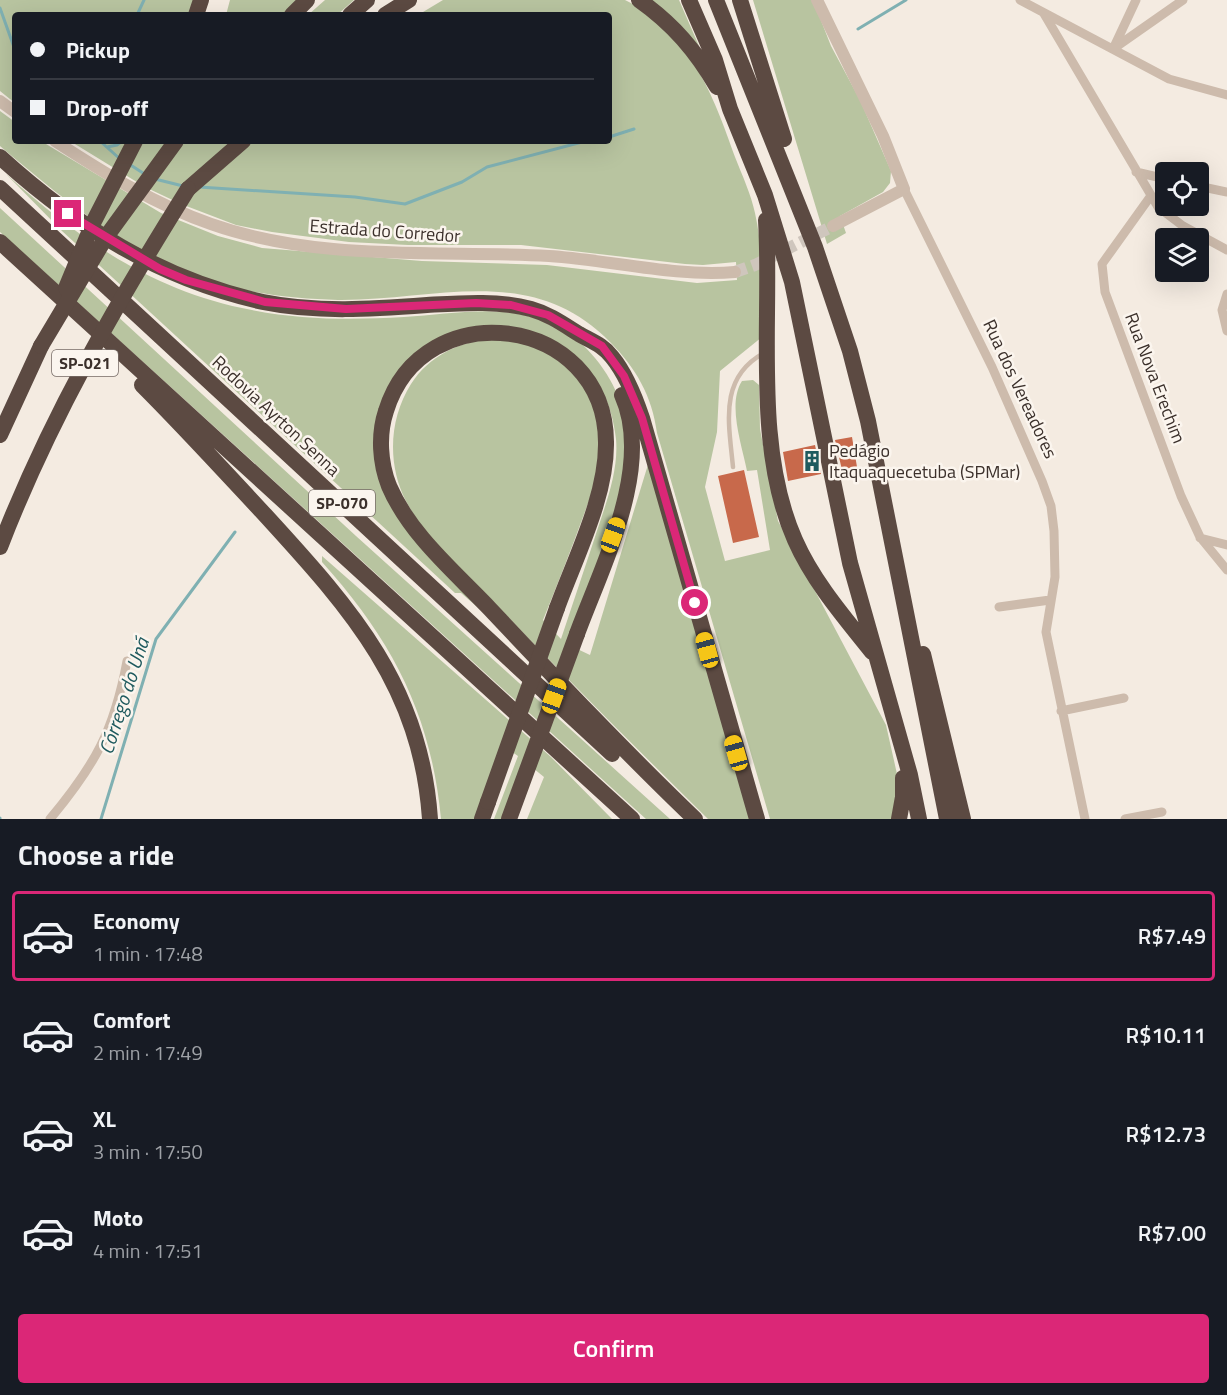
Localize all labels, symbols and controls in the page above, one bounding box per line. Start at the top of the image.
text: Pickup [66,33,130,67]
text: Drop-off [66,91,148,125]
map controls [1155,162,1209,282]
button: locate [1155,162,1209,216]
route end [54,200,81,227]
street label: Estrada do Corredor [309,212,461,249]
button: layers [1155,228,1209,282]
street label: Rua Nova Erechim [1118,309,1193,447]
street label: Rua dos Vereadores [976,315,1065,463]
street label: Rodovia Ayrton Senna [206,349,347,482]
road number: SP-021 [52,350,118,376]
place label: Pedágio Itaquaquecetuba (SPMar) [829,437,1020,485]
building icon: Pedágio Itaquaquecetuba (SPMar) [800,449,824,473]
road number: SP-070 [309,490,375,516]
car [598,515,628,555]
route start [681,589,708,616]
car [694,630,720,670]
water label: Córrego do Uná [90,632,158,758]
car [539,676,569,716]
car [722,733,750,773]
text: Choose a ride [18,834,174,875]
text: Economy [93,904,180,938]
icon: car [21,909,75,963]
text: R$7.49 [1138,919,1206,953]
text: 1 min · 17:48 [93,938,203,969]
text: Comfort [93,1003,171,1037]
icon: car [21,1008,75,1062]
text: R$10.11 [1126,1018,1206,1052]
text: 2 min · 17:49 [93,1037,203,1068]
text: XL [93,1102,116,1136]
icon: car [21,1107,75,1161]
text: R$12.73 [1126,1117,1206,1151]
text: 3 min · 17:50 [93,1136,203,1167]
text: Moto [93,1201,143,1235]
icon: car [21,1206,75,1260]
text: R$7.00 [1138,1216,1206,1250]
text: 4 min · 17:51 [93,1235,203,1266]
button: Confirm [18,1314,1209,1383]

